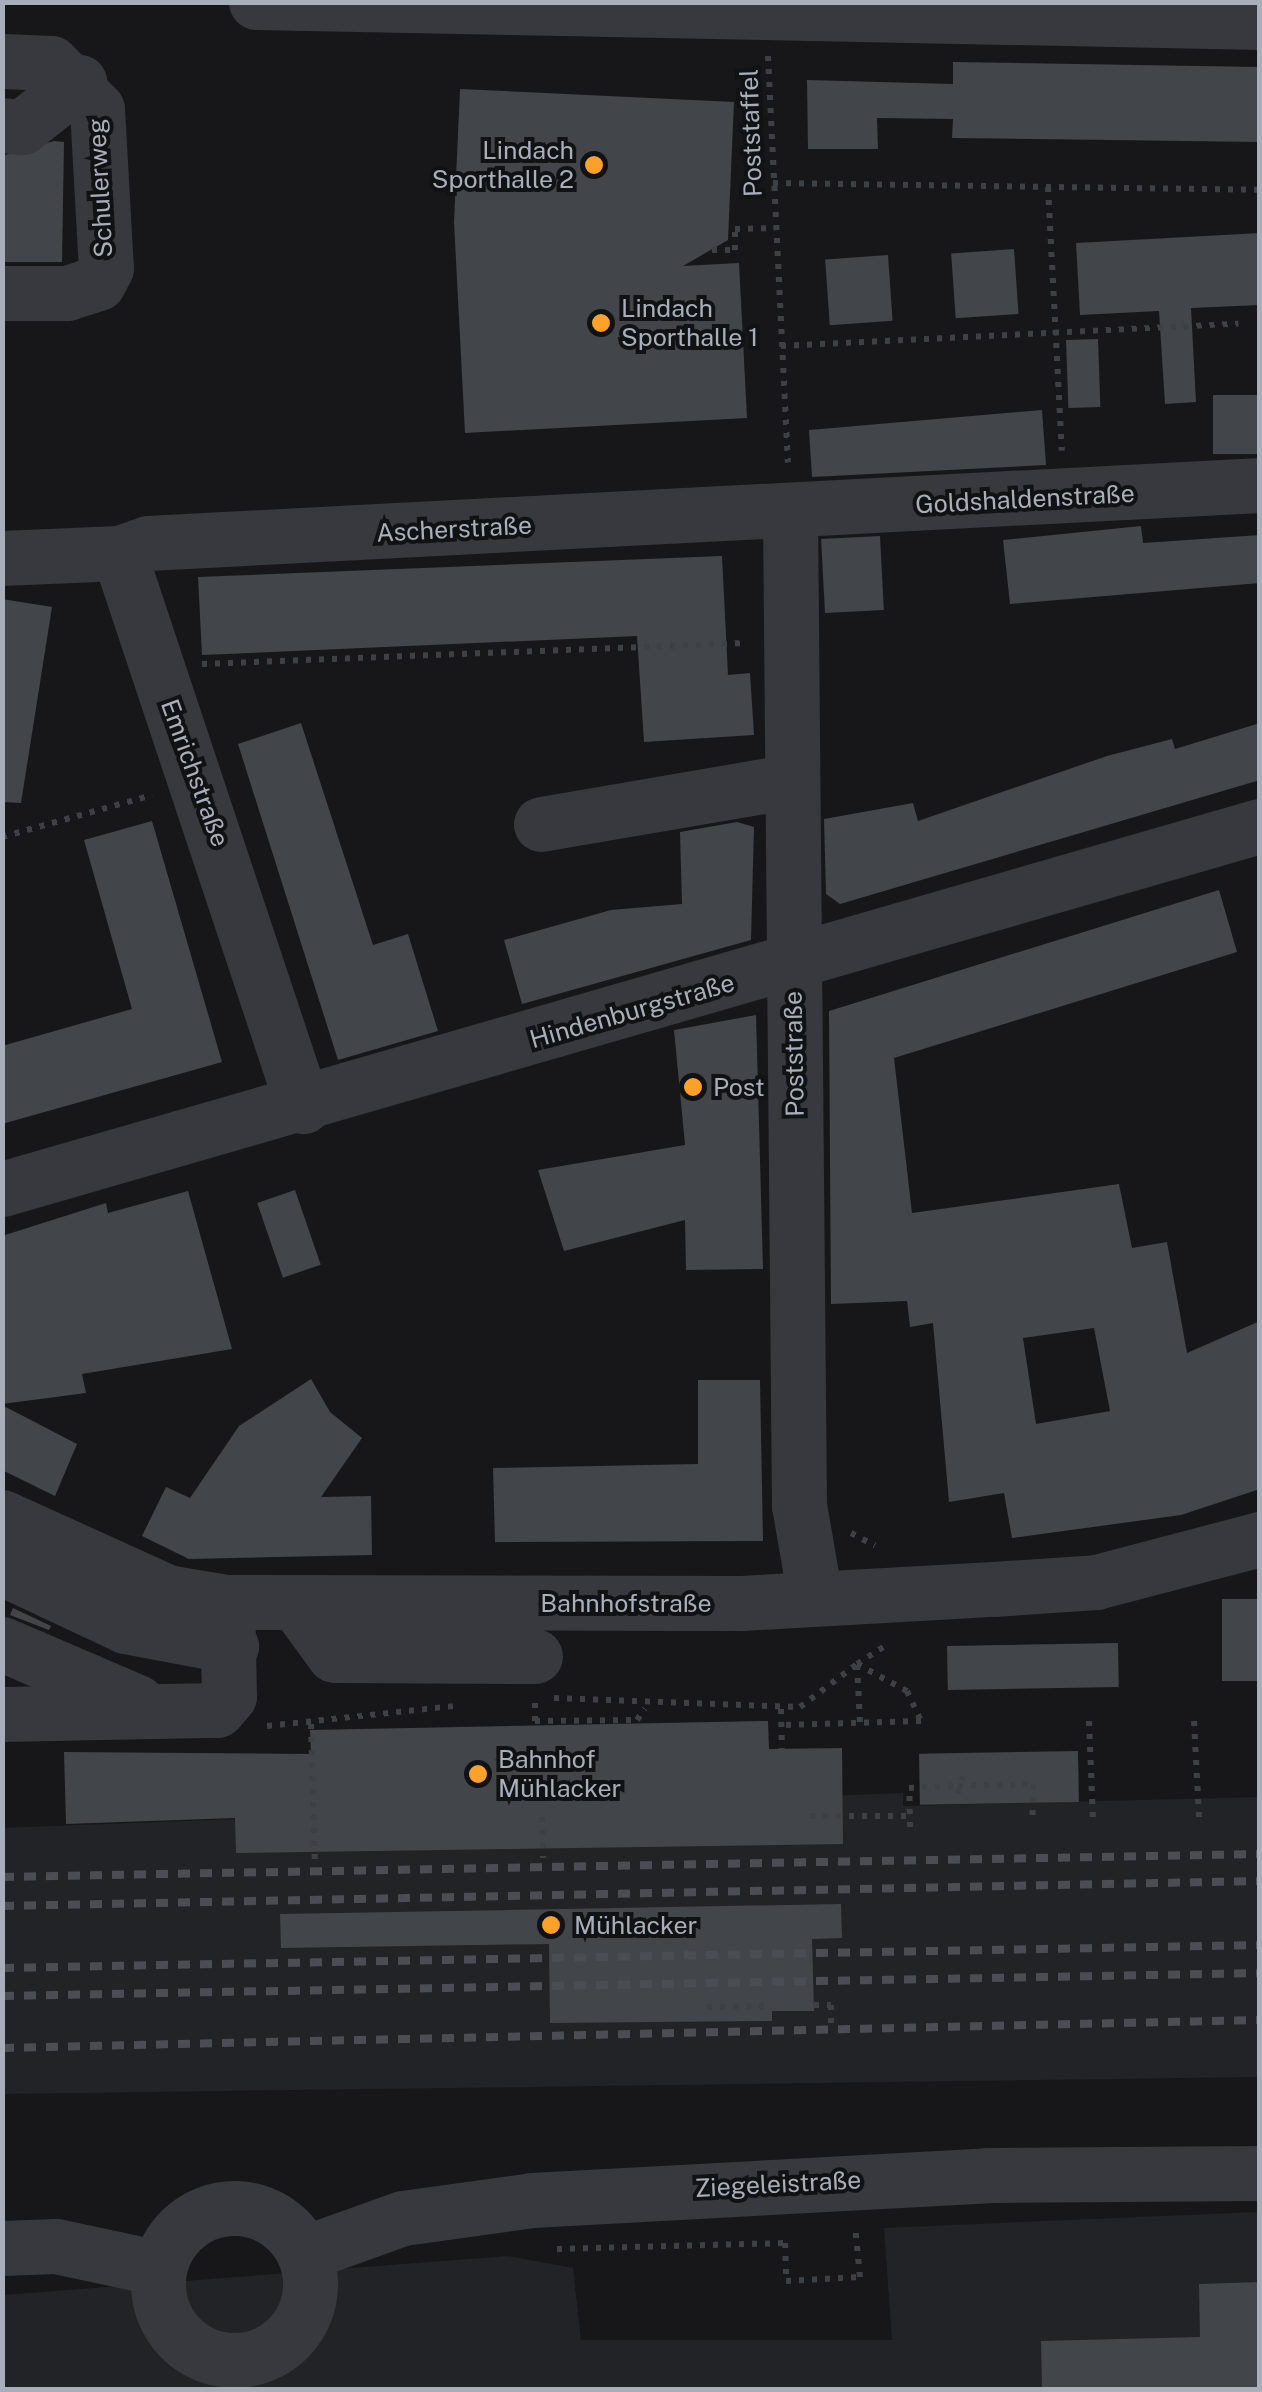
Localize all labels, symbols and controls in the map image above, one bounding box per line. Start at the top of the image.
street label: Poststaffel [734,69,768,197]
street label: Schulerweg [81,118,119,258]
place label: Lindach Sporthalle 2 [432,136,574,195]
marker: Lindach Sporthalle 2 [583,154,605,176]
place label: Lindach Sporthalle 1 [621,294,759,353]
marker: Lindach Sporthalle 1 [590,312,612,334]
street label: Goldshaldenstraße [915,478,1135,520]
street label: Ascherstraße [375,510,533,548]
street label: Emrichstraße [154,695,236,851]
street label: Hindenburgstraße [526,967,738,1055]
street label: Poststraße [778,991,810,1117]
place label: Post [713,1072,765,1102]
marker: Post [682,1076,704,1098]
street label: Bahnhofstraße [540,1588,712,1618]
place label: Bahnhof Mühlacker [498,1745,621,1804]
marker: Bahnhof Mühlacker [467,1763,489,1785]
place label: Mühlacker [574,1910,697,1940]
marker: Mühlacker [538,1912,564,1938]
street label: Ziegeleistraße [694,2165,862,2203]

